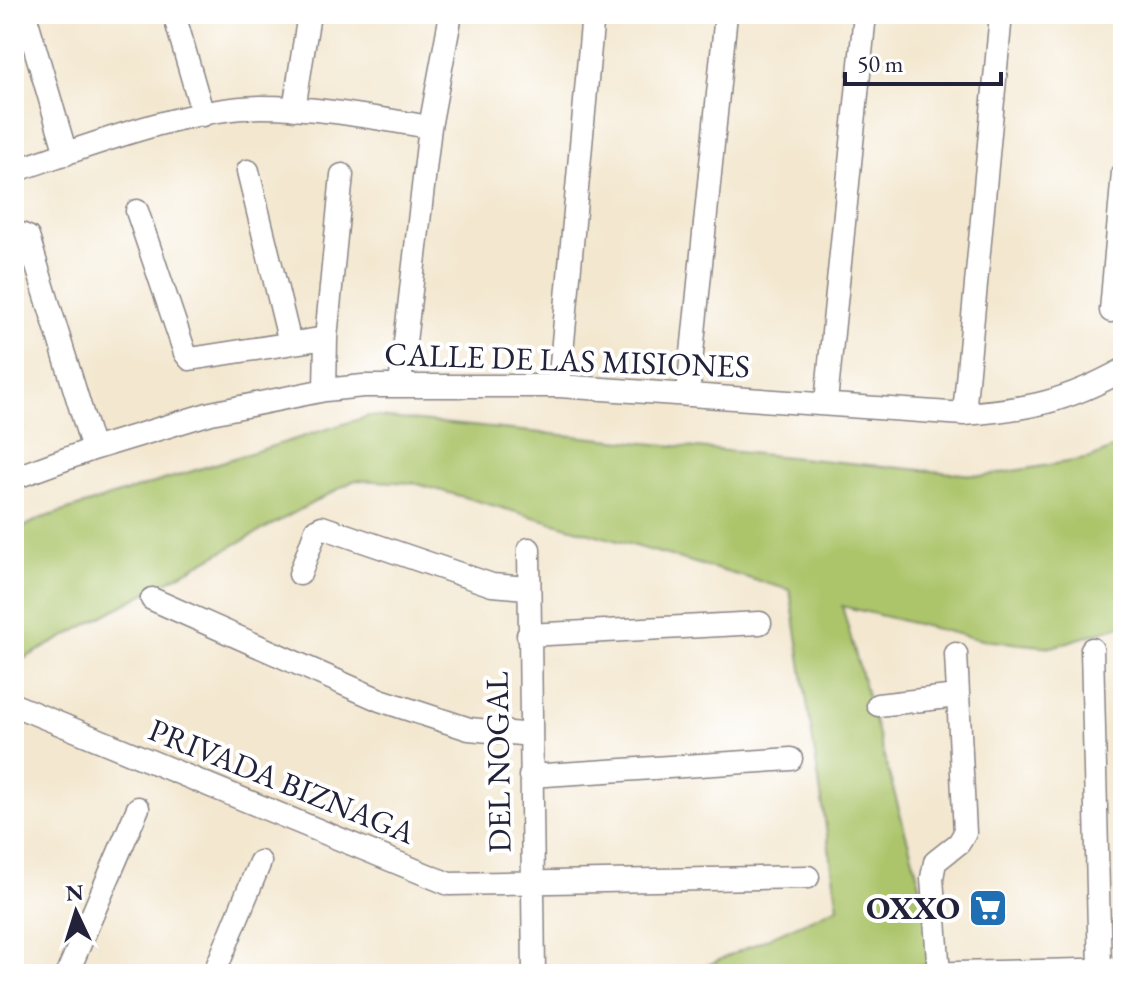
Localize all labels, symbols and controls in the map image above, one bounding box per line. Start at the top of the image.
scale bar [845,36,1001,86]
text: 50 m [857,48,904,79]
street label: CALLE DE LAS MISIONES [384,333,750,387]
street label: DEL NOGAL [475,671,521,853]
street label: PRIVADA BIZNAGA [143,708,422,854]
north arrow [36,872,116,952]
text: N [65,877,85,908]
place label: OXXO [866,887,960,929]
supermarket icon: OXXO [967,887,1009,929]

